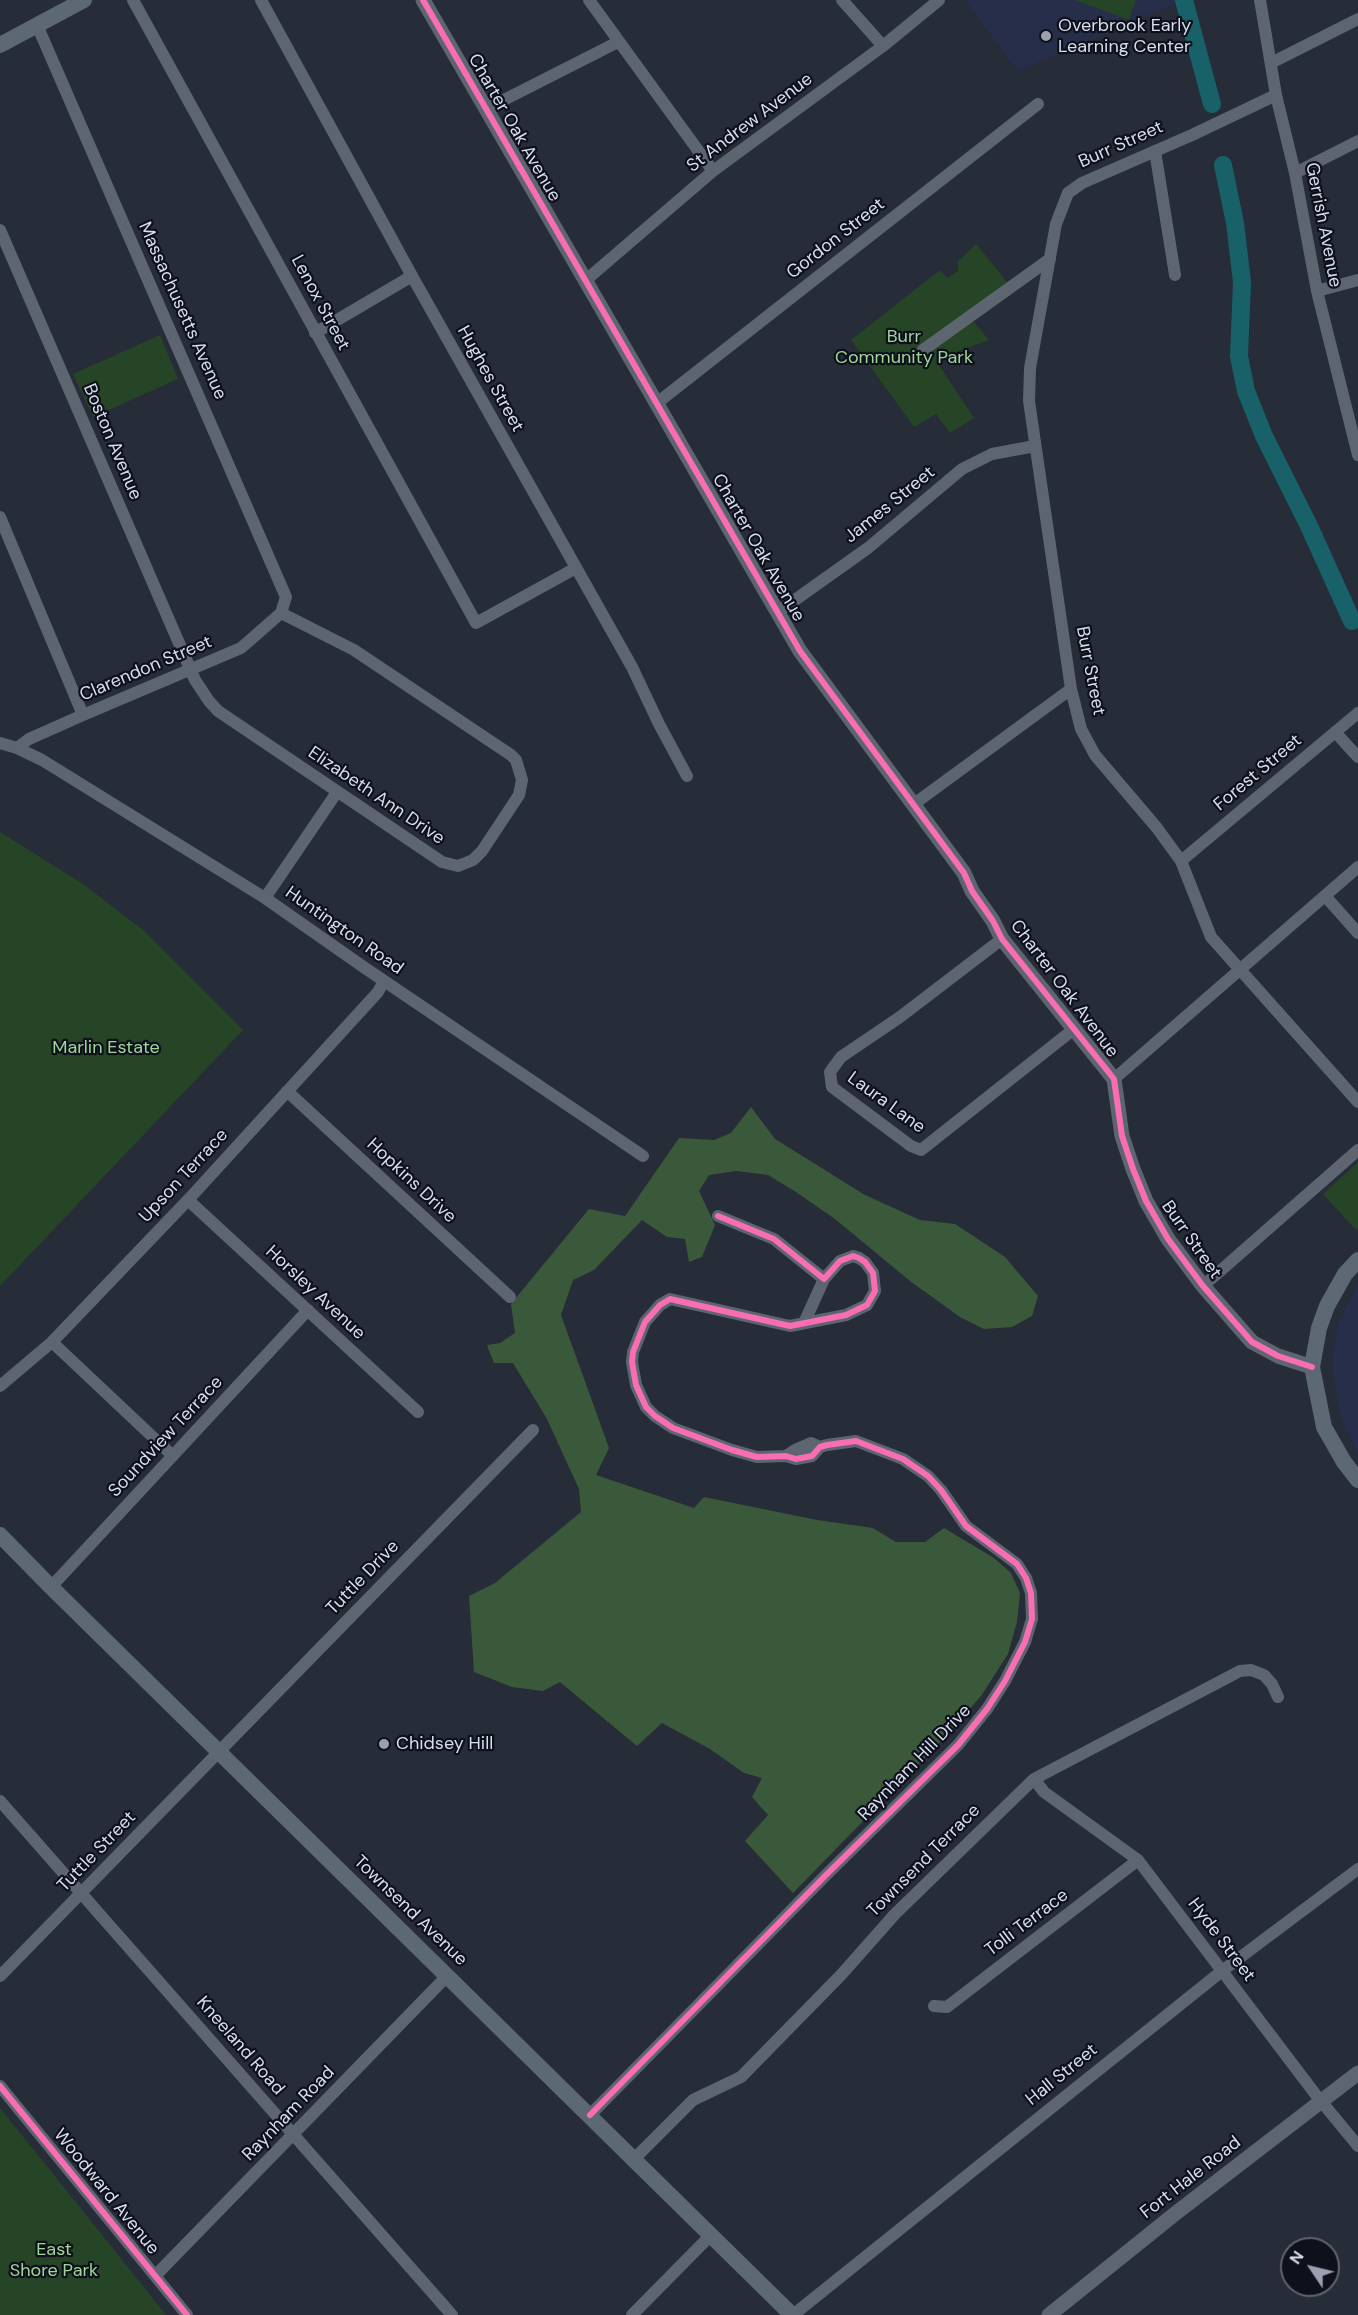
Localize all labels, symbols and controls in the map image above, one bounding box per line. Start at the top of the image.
place label: Overbrook Early Learning Center [1058,15,1191,57]
marker: Overbrook Early Learning Center [1039,29,1053,43]
street label: Charter Oak Avenue [463,50,565,206]
street label: St Andrew Avenue [683,69,817,177]
street label: Burr Street [1075,117,1167,173]
street label: Gerrish Avenue [1300,161,1346,289]
street label: Gordon Street [783,194,889,284]
street label: Massachusetts Avenue [133,219,231,403]
street label: Lenox Street [286,252,354,354]
street label: Hughes Street [452,322,528,436]
park label: Burr Community Park [835,326,973,368]
street label: Boston Avenue [78,381,146,503]
street label: James Street [840,462,940,548]
street label: Charter Oak Avenue [707,470,809,626]
street label: Burr Street [1071,625,1109,717]
street label: Clarendon Street [77,631,215,707]
street label: Forest Street [1210,730,1306,816]
street label: Elizabeth Ann Drive [304,742,448,850]
street label: Huntington Road [281,882,407,980]
street label: Charter Oak Avenue [1005,916,1123,1062]
park label: Marlin Estate [52,1037,160,1059]
street label: Laura Lane [843,1068,929,1138]
street label: Upson Terrace [135,1125,233,1227]
street label: Hopkins Drive [362,1134,460,1228]
street label: Burr Street [1156,1197,1226,1283]
street label: Horsley Avenue [261,1241,369,1345]
street label: Soundview Terrace [104,1372,228,1502]
street label: Tuttle Drive [322,1536,404,1620]
street label: Raynham Hill Drive [854,1700,976,1826]
place label: Chidsey Hill [396,1733,493,1755]
marker: Chidsey Hill [377,1737,391,1751]
street label: Townsend Terrace [863,1800,985,1922]
street label: Tuttle Street [53,1807,141,1897]
street label: Townsend Avenue [349,1851,471,1971]
street label: Tolli Terrace [981,1885,1073,1961]
street label: Hyde Street [1183,1894,1259,1986]
street label: Kneeland Road [191,1992,289,2100]
street label: Hall Street [1022,2040,1102,2110]
street label: Raynham Road [238,2062,340,2166]
street label: Woodward Avenue [49,2125,163,2259]
street label: Fort Hale Road [1137,2132,1245,2224]
north arrow [1280,2237,1340,2297]
park label: East Shore Park [10,2239,98,2282]
text: N [1285,2247,1308,2268]

